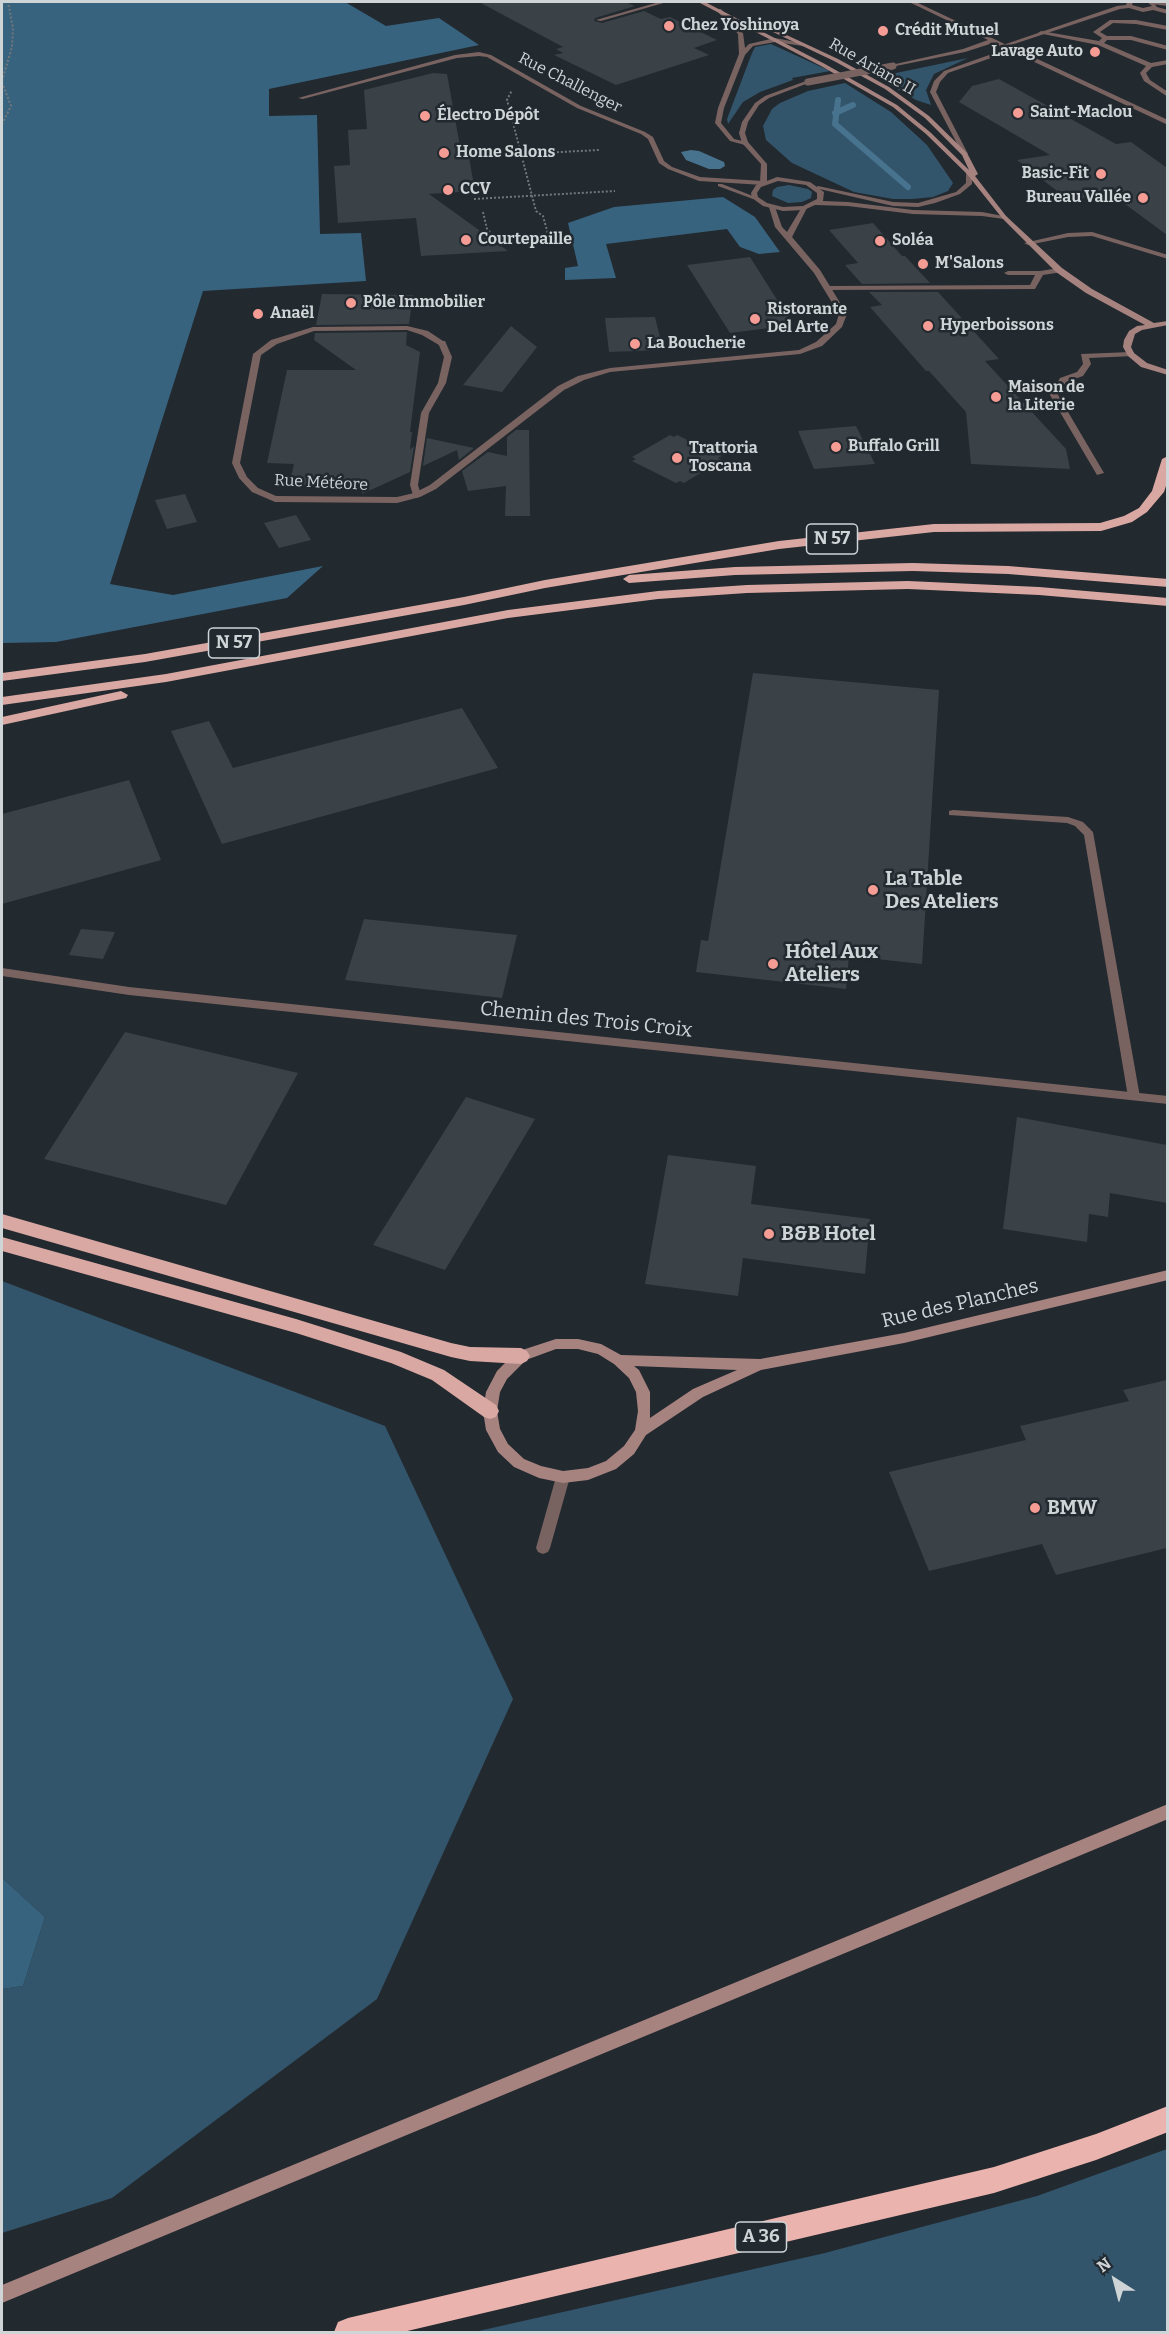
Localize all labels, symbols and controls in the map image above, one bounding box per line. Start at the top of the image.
place label: Chez Yoshinoya [681,16,799,36]
marker: Chez Yoshinoya [662,19,676,33]
place label: Crédit Mutuel [895,21,999,41]
marker: Crédit Mutuel [876,24,890,38]
street label: Rue Ariane II [825,35,919,99]
place label: Lavage Auto [991,42,1083,62]
marker: Lavage Auto [1088,45,1102,59]
street label: Rue Challenger [515,49,625,117]
place label: Saint-Maclou [1030,103,1132,123]
place label: Électro Dépôt [437,106,540,126]
marker: Saint-Maclou [1011,106,1025,120]
marker: Électro Dépôt [418,109,432,123]
place label: Home Salons [456,143,555,163]
marker: Home Salons [437,146,451,160]
place label: Basic-Fit [1022,164,1089,184]
marker: Basic-Fit [1094,167,1108,181]
place label: CCV [460,180,491,200]
marker: CCV [441,183,455,197]
place label: Bureau Vallée [1026,188,1131,208]
marker: Bureau Vallée [1136,191,1150,205]
place label: Courtepaille [478,230,572,250]
place label: Soléa [892,231,933,251]
marker: Courtepaille [459,233,473,247]
marker: Soléa [873,234,887,248]
place label: M'Salons [935,254,1004,274]
marker: M'Salons [916,257,930,271]
place label: Pôle Immobilier [363,293,485,313]
marker: Pôle Immobilier [344,296,358,310]
place label: Ristorante Del Arte [767,300,847,338]
place label: Anaël [270,304,314,324]
marker: Anaël [251,307,265,321]
marker: Ristorante Del Arte [748,312,762,326]
place label: Hyperboissons [940,316,1054,336]
marker: Hyperboissons [921,319,935,333]
place label: La Boucherie [647,334,746,354]
marker: La Boucherie [628,337,642,351]
place label: Maison de la Literie [1008,378,1085,416]
marker: Maison de la Literie [989,390,1003,404]
place label: Buffalo Grill [848,437,940,457]
place label: Trattoria Toscana [689,439,758,477]
marker: Buffalo Grill [829,440,843,454]
marker: Trattoria Toscana [670,451,684,465]
street label: Rue Météore [274,471,368,495]
road number: N 57 [806,524,858,554]
road number: N 57 [208,628,260,658]
place label: La Table Des Ateliers [885,867,999,914]
marker: La Table Des Ateliers [866,883,880,897]
place label: Hôtel Aux Ateliers [785,940,878,987]
marker: Hôtel Aux Ateliers [766,957,780,971]
street label: Chemin des Trois Croix [479,997,693,1043]
place label: B&B Hotel [781,1222,876,1246]
marker: B&B Hotel [762,1227,776,1241]
street label: Rue des Planches [879,1274,1041,1334]
place label: BMW [1047,1496,1097,1520]
marker: BMW [1028,1501,1042,1515]
road number: A 36 [736,2222,786,2252]
north arrow [1085,2250,1145,2310]
text: N [1094,2254,1115,2276]

